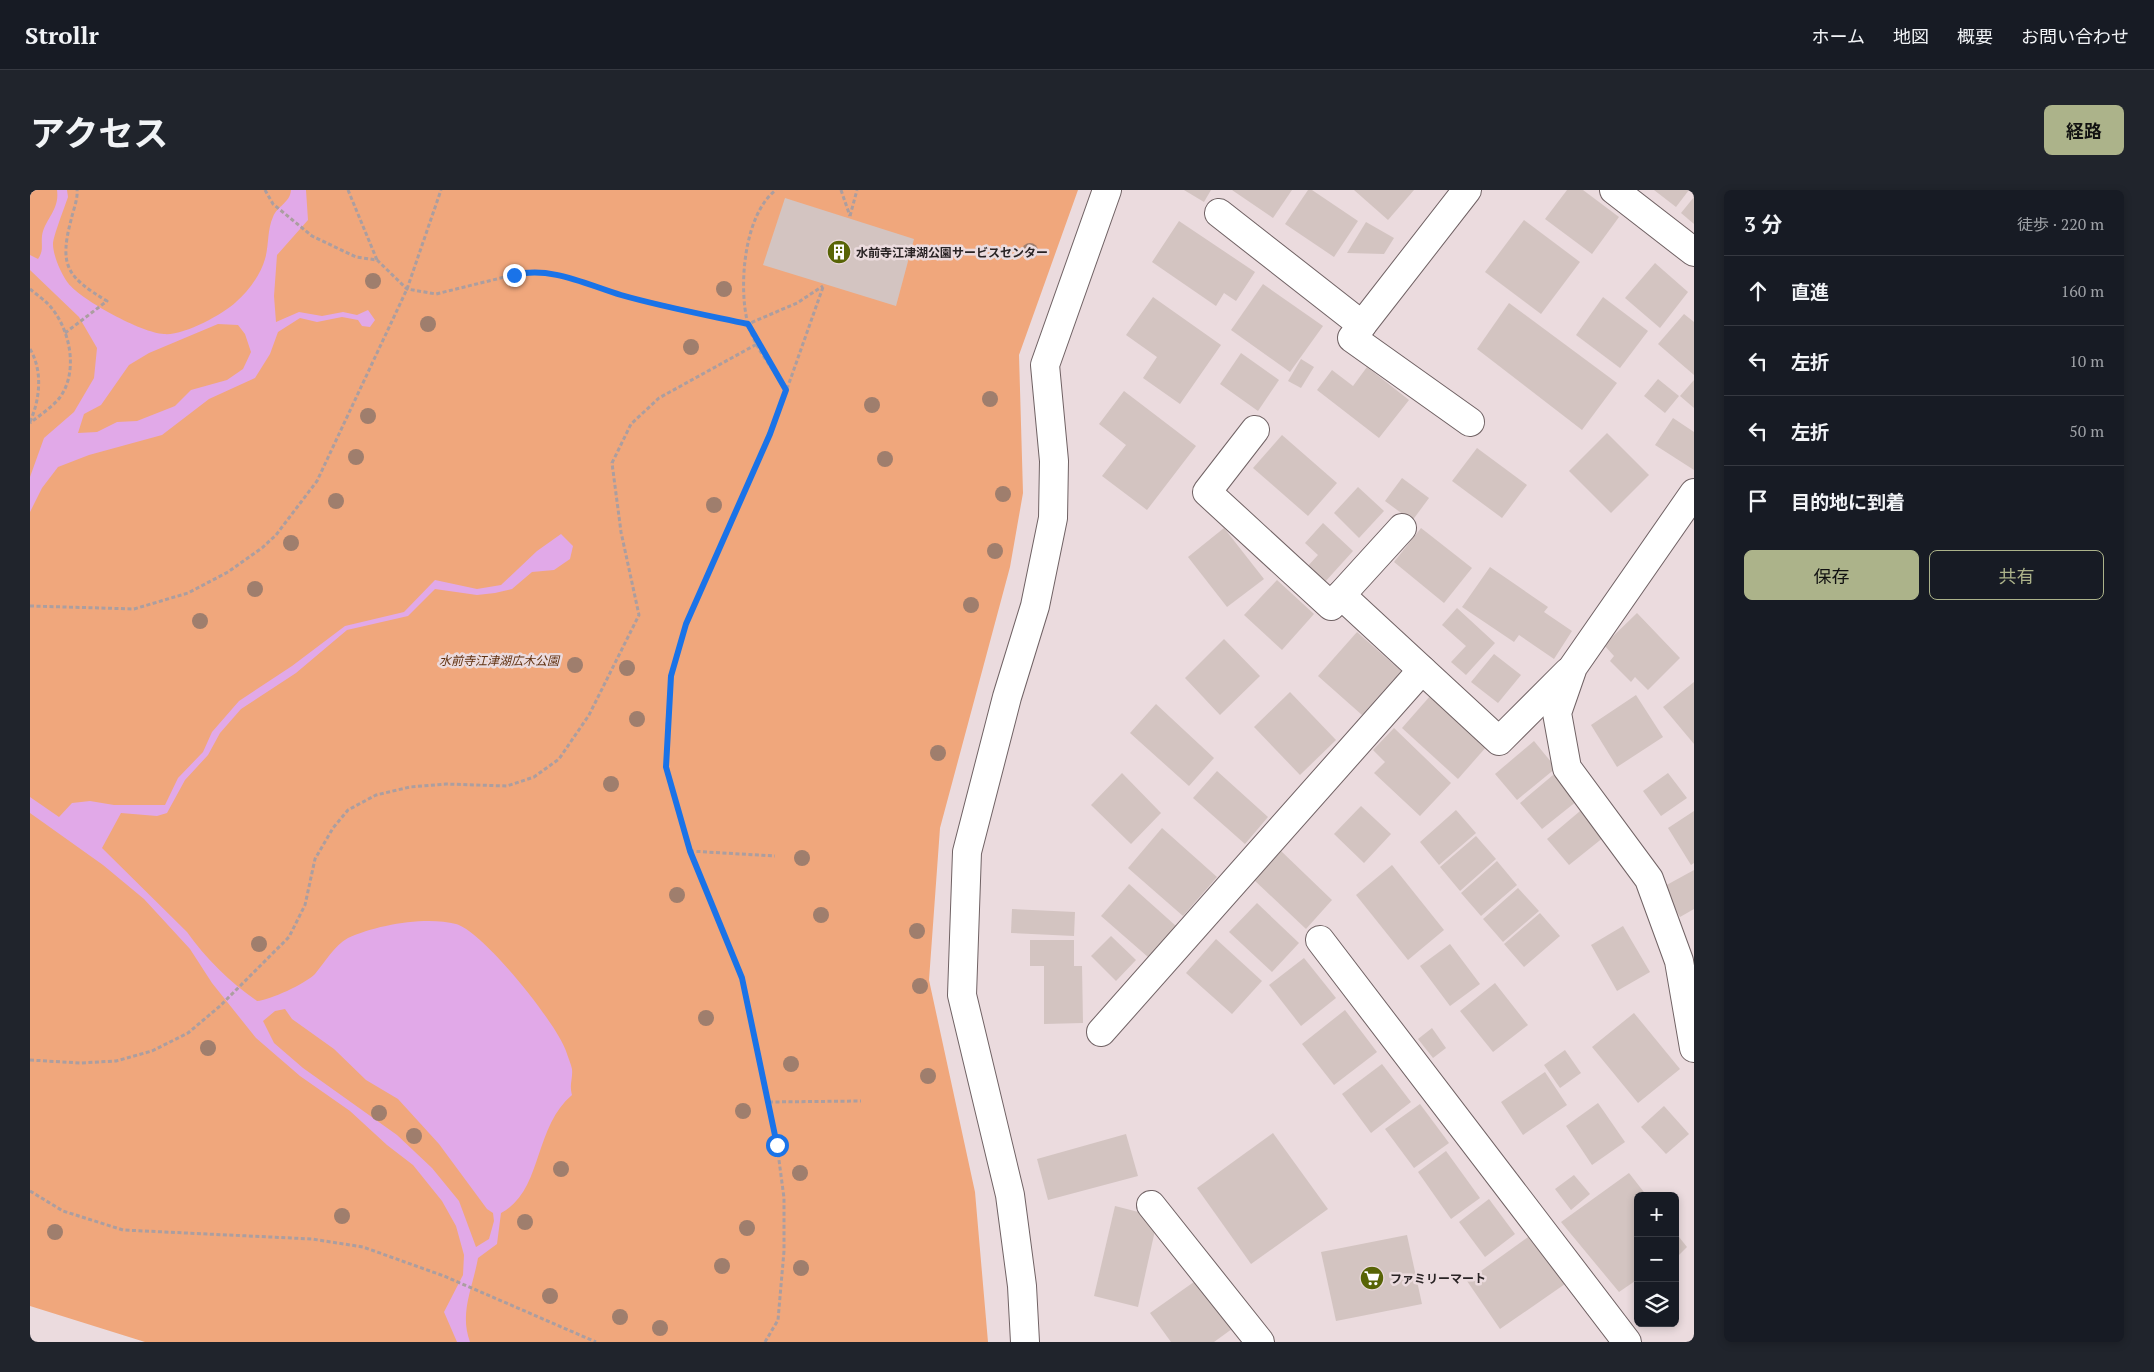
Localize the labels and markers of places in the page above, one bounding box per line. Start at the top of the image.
building icon: 水前寺江津湖公園サービスセンター [826,239,852,265]
place label: 水前寺江津湖公園サービスセンター [856,245,1048,260]
supermarket icon: ファミリーマート [1359,1265,1385,1291]
place label: ファミリーマート [1390,1271,1486,1286]

